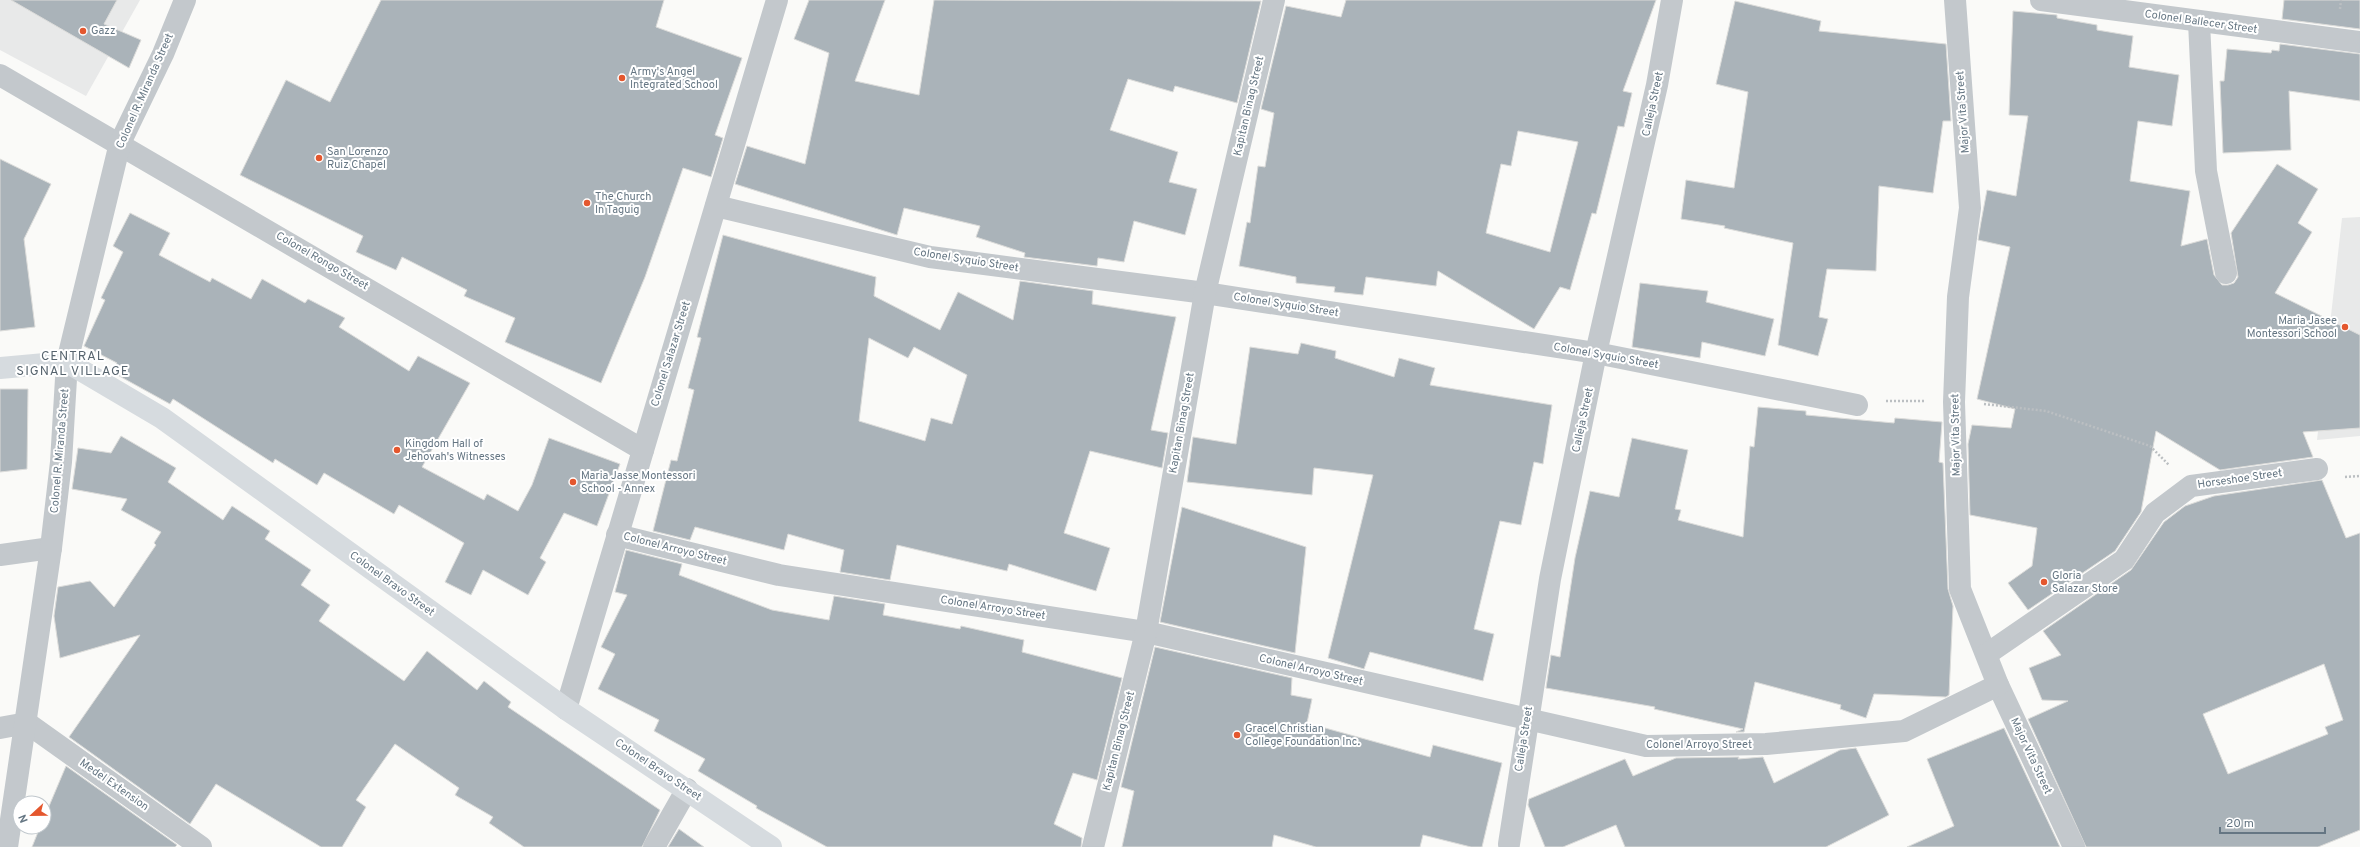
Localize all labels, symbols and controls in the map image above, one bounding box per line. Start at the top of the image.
street label: Colonel Ballecer Street [2144,7,2258,37]
place label: Gazz [91,24,115,38]
marker: Gazz [78,26,88,36]
street label: Colonel R. Miranda Street [113,31,177,151]
street label: Kapitan Binag Street [1231,55,1267,157]
place label: Army's Angel Integrated School [630,65,718,92]
street label: Calleja Street [1639,70,1667,138]
street label: Major Vita Street [1953,70,1973,154]
marker: Army's Angel Integrated School [617,73,627,83]
place label: San Lorenzo Ruiz Chapel [327,145,388,172]
marker: San Lorenzo Ruiz Chapel [314,153,324,163]
place label: The Church In Taguig [595,190,652,217]
marker: The Church In Taguig [582,198,592,208]
street label: Colonel Rongo Street [273,229,371,293]
street label: Colonel Syquio Street [912,245,1020,275]
street label: Colonel Syquio Street [1232,290,1340,320]
street label: Colonel Salazar Street [648,299,694,409]
place label: Maria Jasee Montessori School [2247,314,2337,341]
marker: Maria Jasee Montessori School [2340,322,2350,332]
street label: Colonel Syquio Street [1552,340,1660,372]
district label: CENTRAL SIGNAL VILLAGE [16,349,130,380]
street label: Kapitan Binag Street [1166,372,1198,474]
street label: Calleja Street [1569,386,1597,454]
street label: Colonel R. Miranda Street [48,388,72,514]
street label: Major Vita Street [1948,394,1964,476]
place label: Kingdom Hall of Jehovah's Witnesses [405,437,506,464]
marker: Kingdom Hall of Jehovah's Witnesses [392,445,402,455]
street label: Horseshoe Street [2197,466,2283,492]
place label: Maria Jasse Montessori School - Annex [581,469,695,496]
marker: Maria Jasse Montessori School - Annex [568,477,578,487]
street label: Colonel Arroyo Street [622,529,728,569]
street label: Colonel Bravo Street [347,548,437,620]
place label: Gloria Salazar Store [2052,569,2118,596]
marker: Gloria Salazar Store [2039,577,2049,587]
street label: Colonel Arroyo Street [939,593,1047,623]
street label: Colonel Arroyo Street [1258,651,1364,689]
street label: Kapitan Binag Street [1100,690,1138,792]
street label: Calleja Street [1512,705,1536,773]
street label: Major Vita Street [2007,716,2055,796]
place label: Gracel Christian College Foundation Inc. [1245,722,1360,749]
marker: Gracel Christian College Foundation Inc. [1232,730,1242,740]
street label: Colonel Bravo Street [612,736,704,804]
street label: Colonel Arroyo Street [1646,738,1752,752]
street label: Medel Extension [77,756,151,814]
north arrow [12,795,52,835]
scale bar [2220,809,2325,835]
text: N [16,812,32,825]
text: 20 m [2226,816,2254,832]

